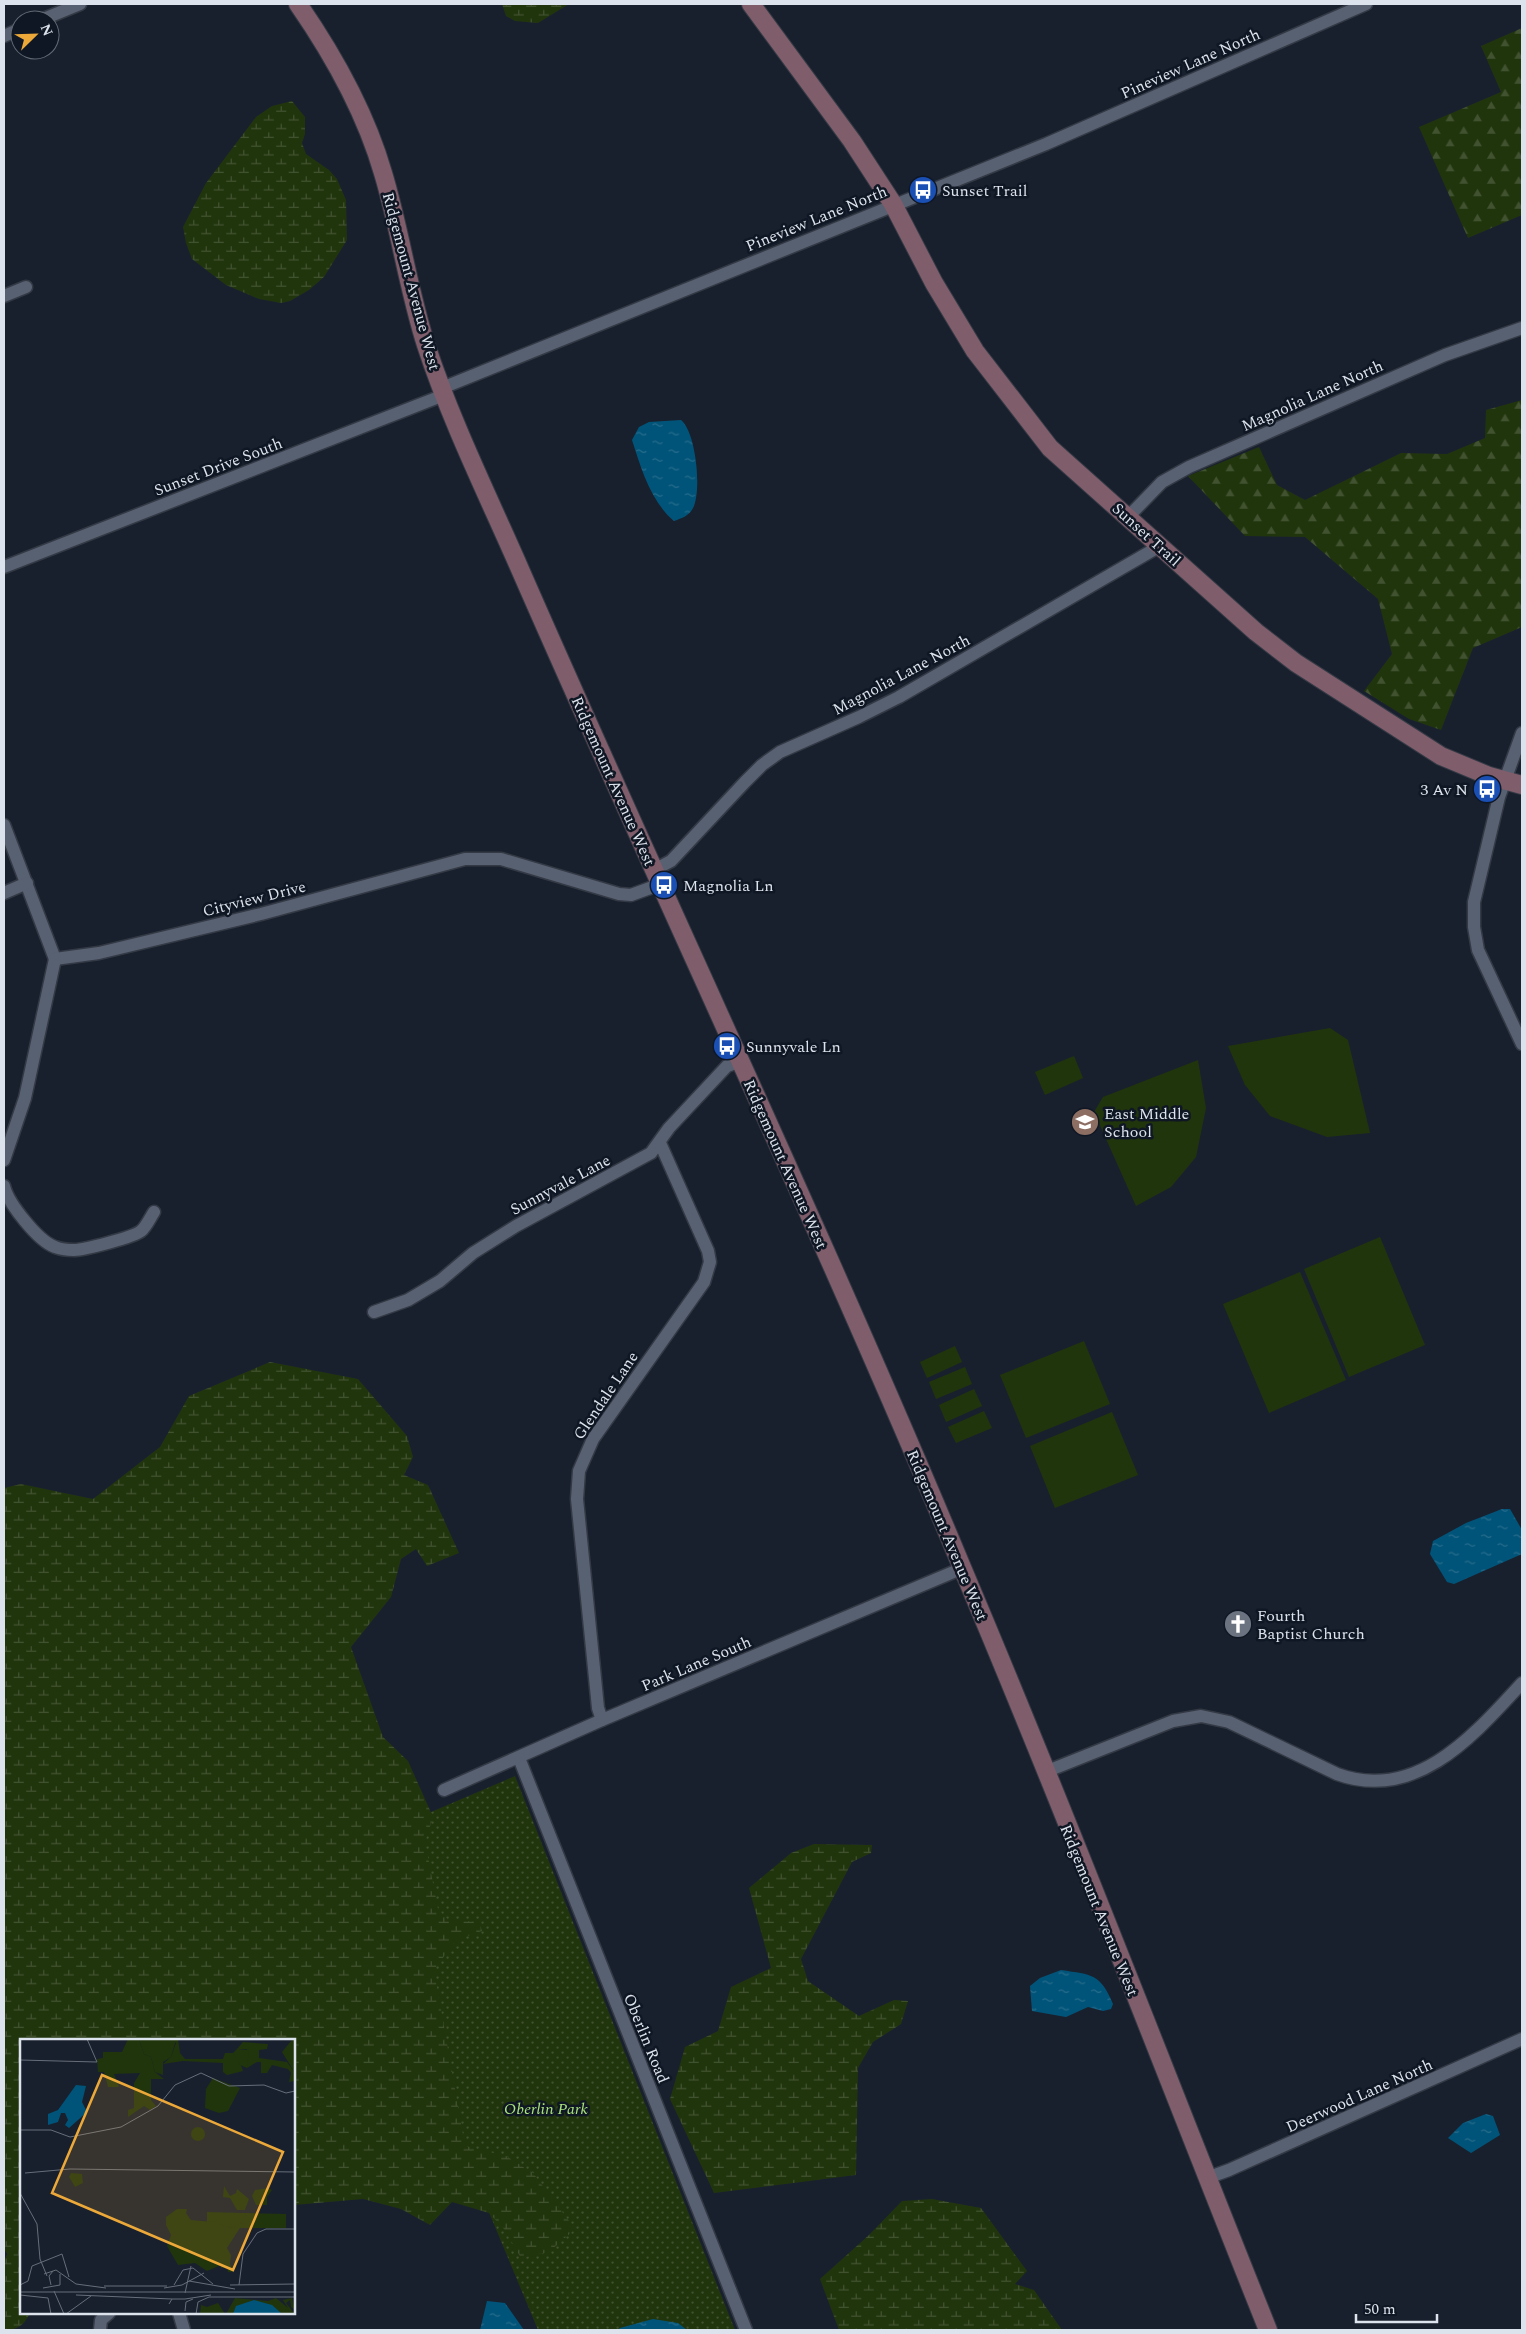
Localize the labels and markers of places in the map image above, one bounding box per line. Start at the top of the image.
bus stop icon: Sunset Trail [908,175,938,205]
place label: Sunset Trail [942,179,1027,203]
bus stop icon: 3 Av N [1472,774,1502,804]
place label: 3 Av N [1420,778,1468,802]
bus stop icon: Magnolia Ln [649,870,679,900]
place label: Magnolia Ln [683,874,774,898]
bus stop icon: Sunnyvale Ln [712,1031,742,1061]
place label: Sunnyvale Ln [746,1035,841,1059]
place label: East Middle School [1104,1102,1189,1144]
school or university icon: East Middle School [1070,1107,1100,1137]
place label: Fourth Baptist Church [1257,1604,1365,1646]
church icon: Fourth Baptist Church [1223,1609,1253,1639]

